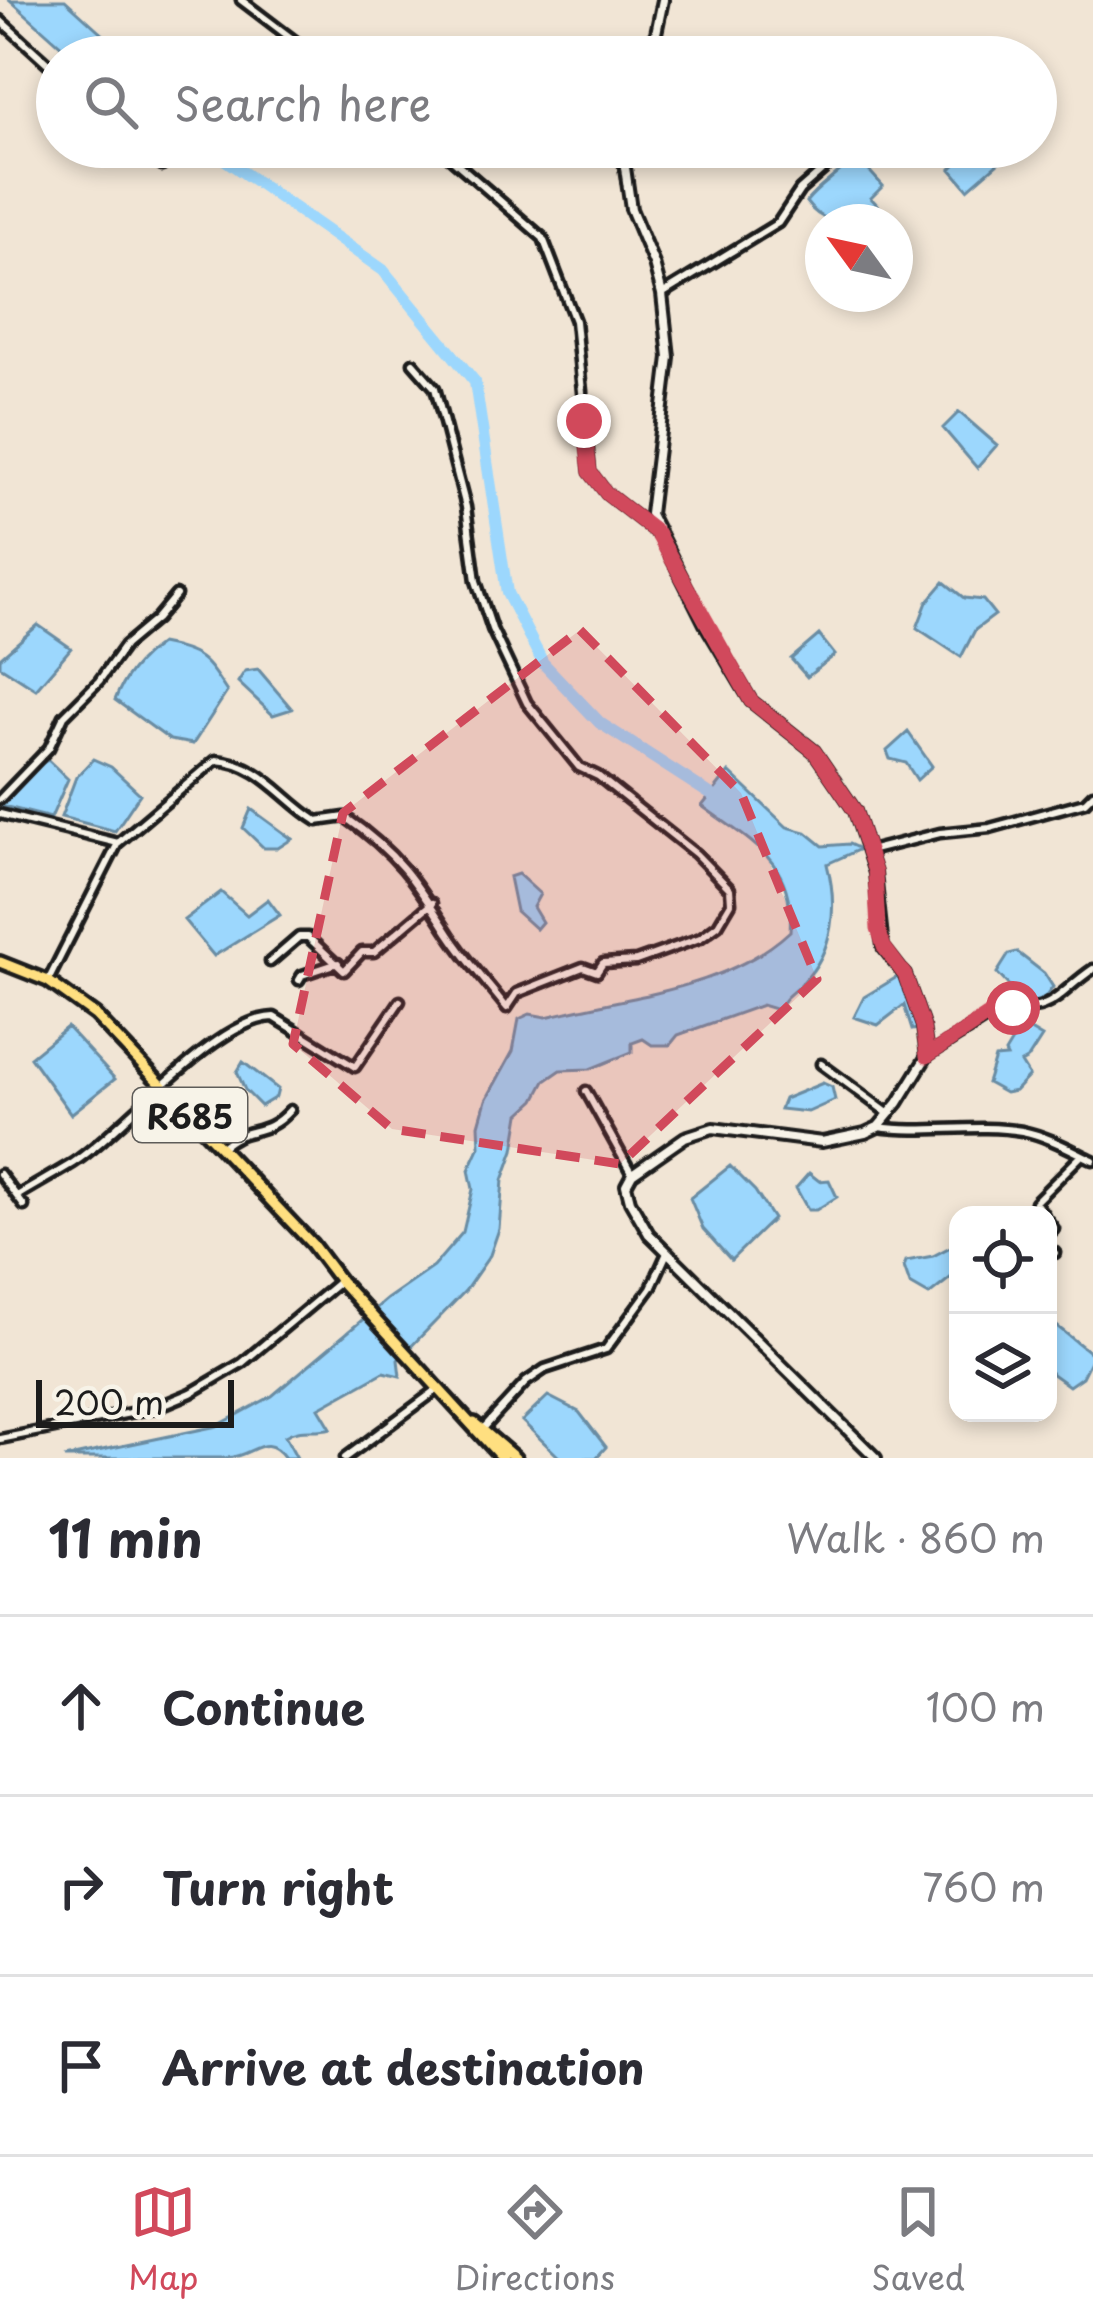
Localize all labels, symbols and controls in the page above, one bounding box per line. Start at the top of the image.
search box [36,36,1057,168]
text: Search here [174,68,431,136]
icon: search [78,69,144,135]
north arrow [805,204,913,312]
route end [557,394,611,448]
route start [986,981,1040,1035]
road number: R685 [133,1088,247,1142]
map controls [949,1206,1057,1422]
button: locate [949,1206,1057,1314]
button: layers [949,1314,1057,1422]
scale bar [36,1374,234,1427]
text: 200 m [54,1376,164,1426]
text: 11 min [48,1498,203,1575]
text: Walk · 860 m [787,1507,1045,1566]
text: Continue [162,1672,365,1740]
icon: ahead [48,1673,114,1739]
text: 100 m [926,1676,1045,1735]
text: Turn right [162,1852,394,1920]
icon: right [48,1853,114,1919]
text: 760 m [922,1856,1045,1915]
text: Arrive at destination [162,2032,645,2100]
icon: arrive [48,2033,114,2099]
tab: Map [128,2179,199,2301]
tab: Directions [455,2179,615,2301]
tab: Saved [871,2179,965,2301]

